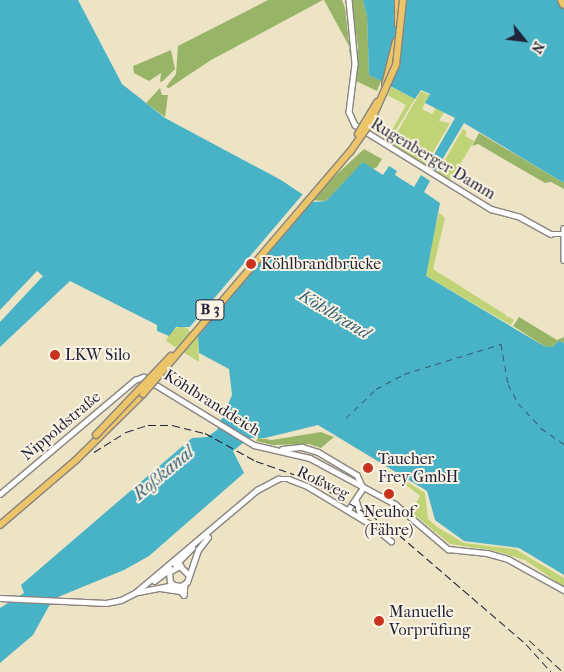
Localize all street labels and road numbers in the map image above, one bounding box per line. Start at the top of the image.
street label: Rugenberger Damm [367,114,499,204]
road number: B 3 [195,298,225,322]
street label: Köhlbranddeich [160,366,264,440]
street label: Nippoldstraße [17,387,105,465]
street label: Roßweg [294,462,352,504]

